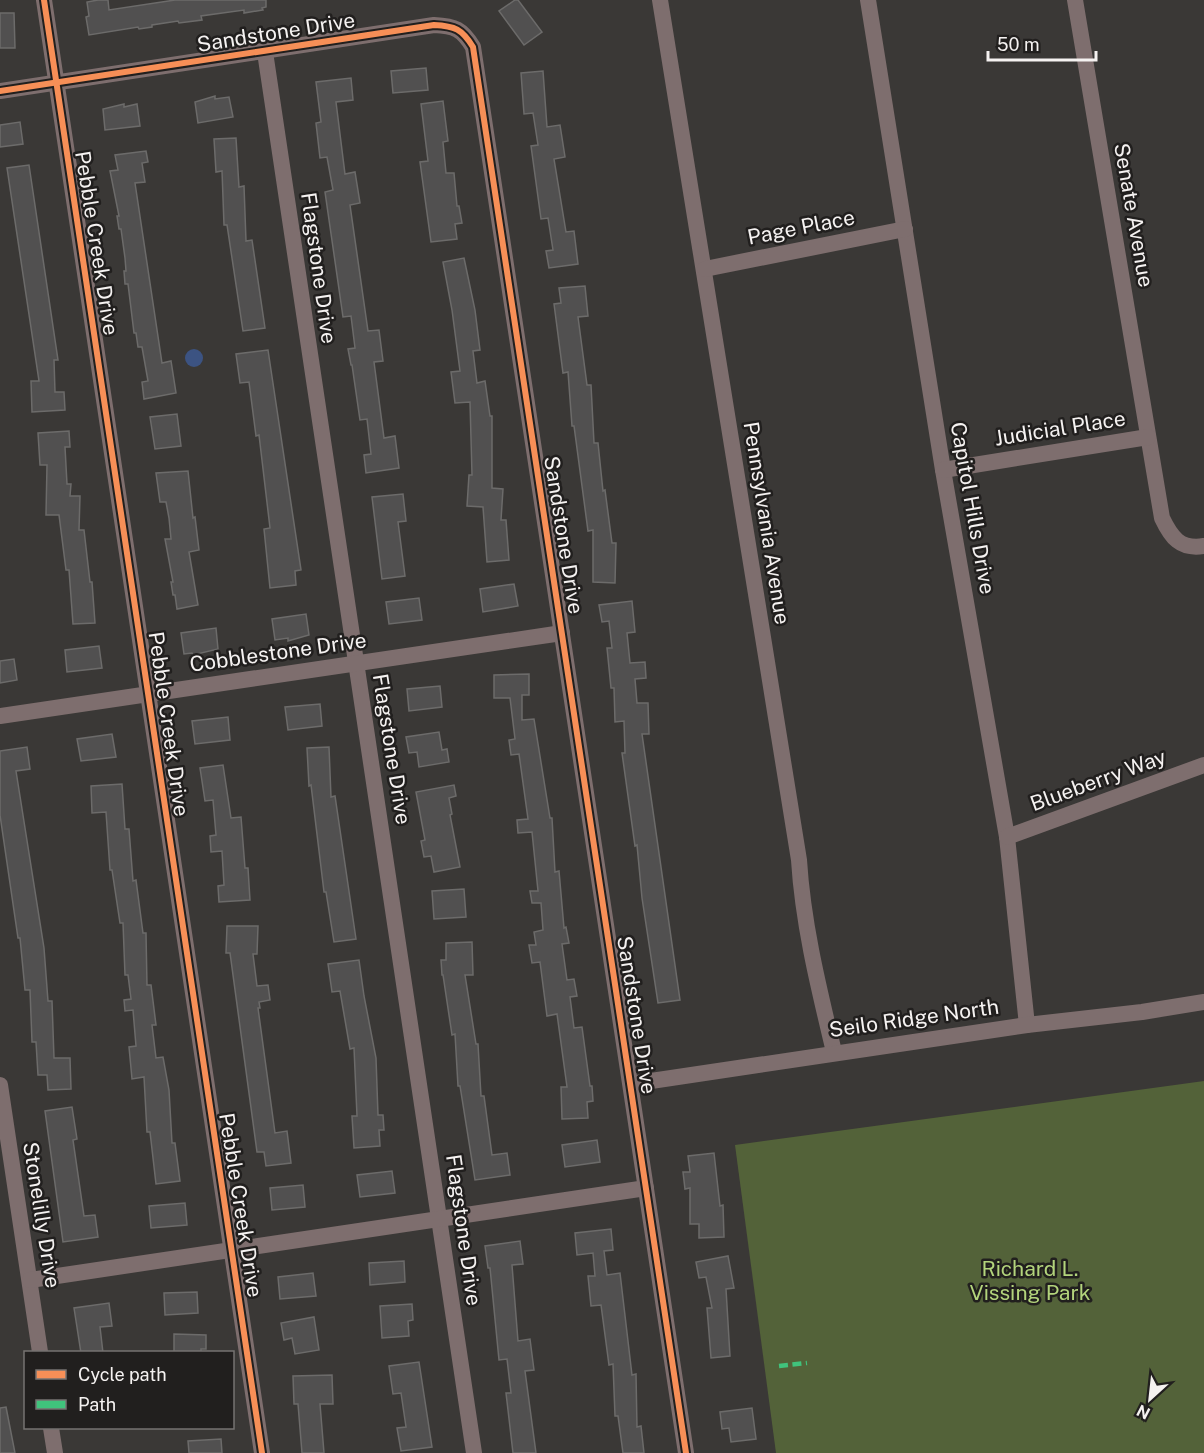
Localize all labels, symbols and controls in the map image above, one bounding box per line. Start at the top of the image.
street label: Sandstone Drive [195,7,357,57]
scale bar [988,24,1096,62]
text: 50 m [997,34,1040,55]
street label: Senate Avenue [1109,141,1159,289]
street label: Pebble Creek Drive [70,149,124,337]
street label: Flagstone Drive [296,191,342,345]
street label: Page Place [745,204,857,250]
street label: Judicial Place [993,405,1127,451]
street label: Pennsylvania Avenue [739,420,795,626]
street label: Capitol Hills Drive [946,420,1000,596]
street label: Sandstone Drive [539,454,589,616]
street label: Cobblestone Drive [188,627,368,677]
street label: Pebble Creek Drive [144,630,194,818]
street label: Flagstone Drive [368,672,416,826]
street label: Blueberry Way [1027,744,1169,816]
street label: Sandstone Drive [612,934,662,1096]
street label: Seilo Ridge North [828,994,1000,1042]
street label: Pebble Creek Drive [214,1111,268,1299]
street label: Stonelilly Drive [18,1140,66,1290]
street label: Flagstone Drive [441,1153,487,1307]
park label: Richard L. Vissing Park [970,1256,1091,1305]
legend [24,1351,234,1429]
text: Cycle path [78,1364,167,1385]
north arrow [1120,1369,1180,1429]
text: Path [78,1394,116,1415]
text: N [1134,1401,1153,1423]

